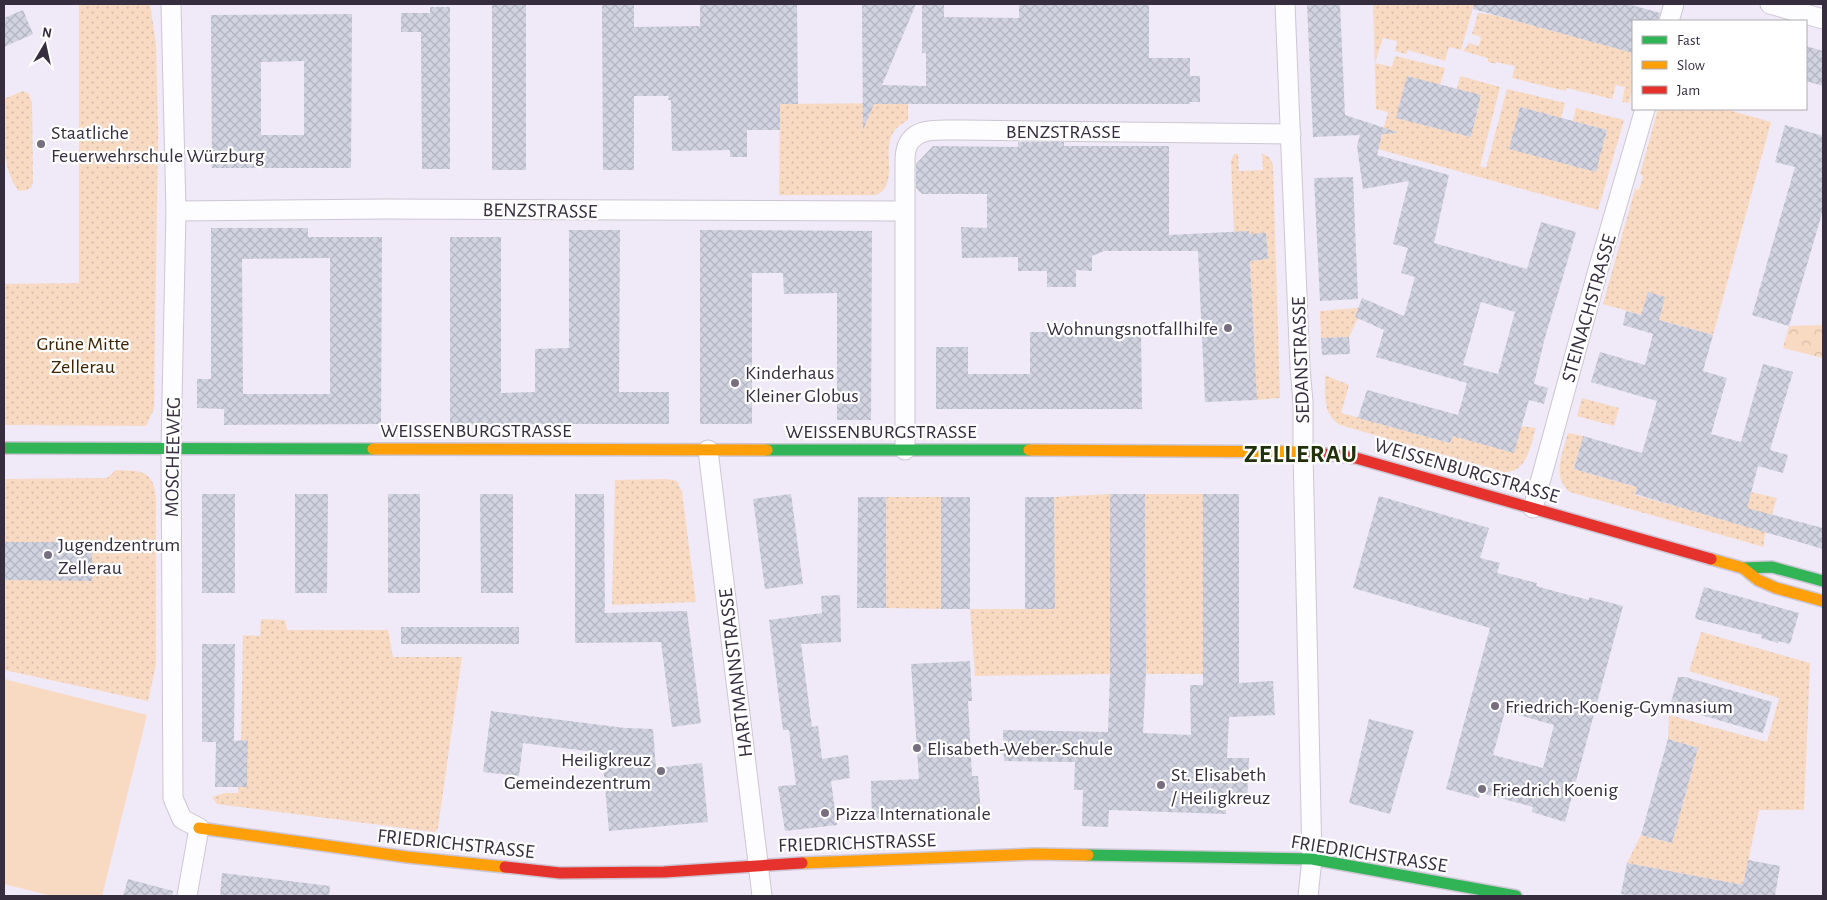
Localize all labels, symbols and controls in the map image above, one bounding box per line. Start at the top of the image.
north arrow [20,20,70,70]
legend [1632,20,1807,110]
text: N [41,25,53,41]
text: Fast [1677,33,1701,48]
text: Slow [1677,58,1705,73]
text: Jam [1677,83,1700,98]
street label: BENZSTRASSE [1006,122,1121,142]
place label: Staatliche Feuerwehrschule Würzburg [51,123,265,166]
marker: Staatliche Feuerwehrschule Würzburg [35,138,47,150]
street label: BENZSTRASSE [482,200,598,222]
street label: STEINACHSTRASSE [1558,232,1620,385]
street label: SEDANSTRASSE [1289,296,1313,424]
place label: Wohnungsnotfallhilfe [1047,319,1218,339]
marker: Wohnungsnotfallhilfe [1222,322,1234,334]
park label: Grüne Mitte Zellerau [36,334,130,377]
place label: Kinderhaus Kleiner Globus [745,363,859,406]
marker: Kinderhaus Kleiner Globus [729,377,741,389]
street label: MOSCHEEWEG [162,397,184,517]
street label: WEISSENBURGSTRASSE [380,421,572,441]
street label: WEISSENBURGSTRASSE [785,422,977,442]
street label: WEISSENBURGSTRASSE [1372,435,1562,507]
district label: ZELLERAU [1244,442,1358,467]
place label: Jugendzentrum Zellerau [58,535,180,578]
marker: Jugendzentrum Zellerau [42,549,54,561]
street label: HARTMANNSTRASSE [716,587,756,759]
place label: Friedrich-Koenig-Gymnasium [1505,697,1733,717]
marker: Friedrich-Koenig-Gymnasium [1489,700,1501,712]
place label: Elisabeth-Weber-Schule [927,739,1113,759]
marker: Elisabeth-Weber-Schule [911,742,923,754]
place label: Heiligkreuz Gemeindezentrum [504,750,651,793]
marker: Heiligkreuz Gemeindezentrum [655,765,667,777]
place label: St. Elisabeth / Heiligkreuz [1171,765,1270,808]
marker: St. Elisabeth / Heiligkreuz [1155,779,1167,791]
place label: Friedrich Koenig [1492,780,1618,800]
marker: Friedrich Koenig [1476,783,1488,795]
place label: Pizza Internationale [835,804,991,824]
marker: Pizza Internationale [819,807,831,819]
street label: FRIEDRICHSTRASSE [376,826,536,862]
street label: FRIEDRICHSTRASSE [778,830,937,856]
street label: FRIEDRICHSTRASSE [1289,832,1449,876]

